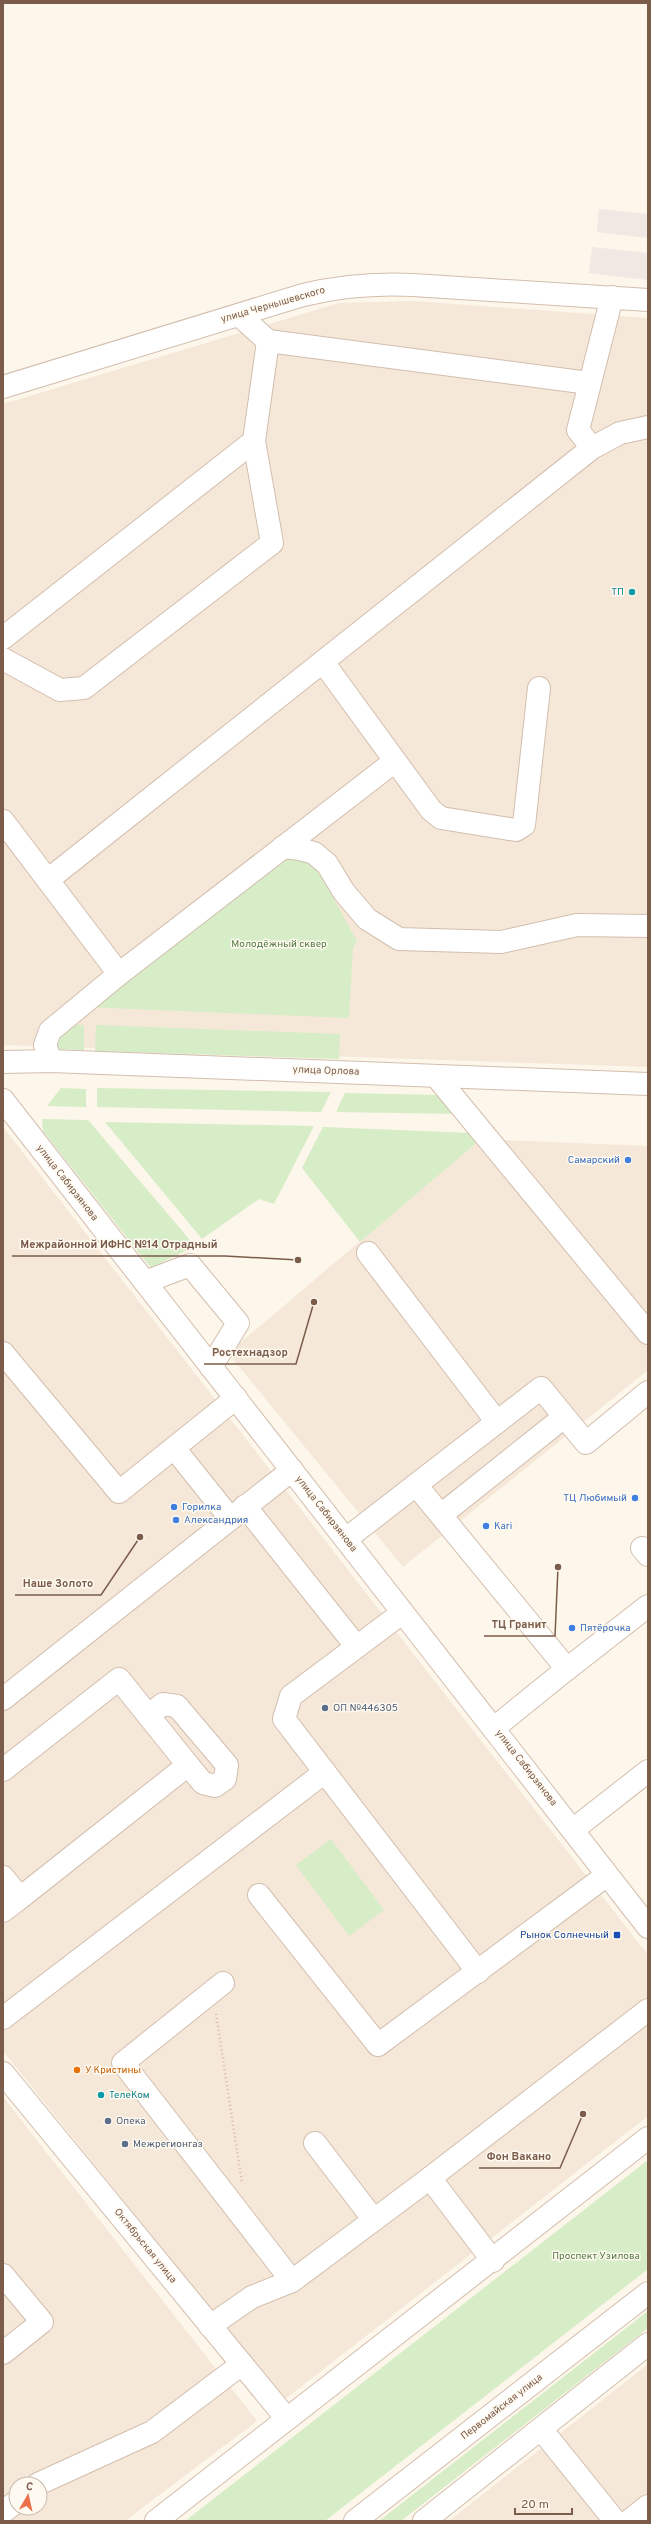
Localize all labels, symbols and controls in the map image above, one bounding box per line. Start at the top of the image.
street label: улица Чернышевского [219,284,327,326]
place label: ТП [611,586,624,599]
marker: ТП [627,587,637,597]
park label: Молодёжный сквер [231,938,327,951]
street label: улица Орлова [292,1063,360,1079]
street label: улица Сабирзянова [33,1142,101,1224]
place label: Самарский [568,1154,620,1167]
marker: Самарский [623,1155,633,1165]
callout: Межрайонной ИФНС №14 Отрадный [12,1233,225,1256]
text: Межрайонной ИФНС №14 Отрадный [20,1238,218,1252]
callout: Ростехнадзор [204,1341,296,1364]
text: Ростехнадзор [212,1346,288,1360]
street label: улица Сабирзянова [292,1473,360,1555]
place label: ТЦ Любимый [563,1492,627,1505]
marker: ТЦ Любимый [630,1493,640,1503]
place label: Горилка [182,1501,221,1514]
marker: Горилка [169,1502,179,1512]
place label: Александрия [184,1514,248,1527]
marker: Александрия [171,1515,181,1525]
place label: Kari [494,1520,512,1533]
marker: Kari [481,1521,491,1531]
callout: Наше Золото [15,1572,101,1595]
text: Наше Золото [23,1577,93,1591]
callout: ТЦ Гранит [484,1613,555,1636]
text: ТЦ Гранит [491,1618,547,1632]
place label: Пятёрочка [580,1622,631,1635]
marker: Пятёрочка [567,1623,577,1633]
place label: ОП №446305 [333,1702,398,1715]
marker: ОП №446305 [320,1703,330,1713]
street label: улица Сабирзянова [492,1727,560,1809]
place label: Рынок Солнечный [520,1929,609,1942]
marker: Рынок Солнечный [612,1930,622,1940]
place label: У Кристины [85,2064,141,2077]
marker: У Кристины [72,2065,82,2075]
place label: ТелеКом [109,2089,150,2102]
marker: ТелеКом [96,2090,106,2100]
place label: Опека [116,2115,146,2128]
marker: Опека [103,2116,113,2126]
place label: Межрегионгаз [133,2138,203,2151]
marker: Межрегионгаз [120,2139,130,2149]
callout: Фон Вакано [479,2145,560,2168]
text: Фон Вакано [487,2150,551,2164]
street label: Октябрьская улица [111,2206,179,2286]
park label: Проспект Узилова [552,2250,640,2263]
street label: Первомайская улица [459,2371,545,2443]
north arrow [8,2476,48,2516]
text: С [25,2480,34,2495]
scale bar [515,2490,572,2516]
text: 20 m [521,2497,549,2513]

